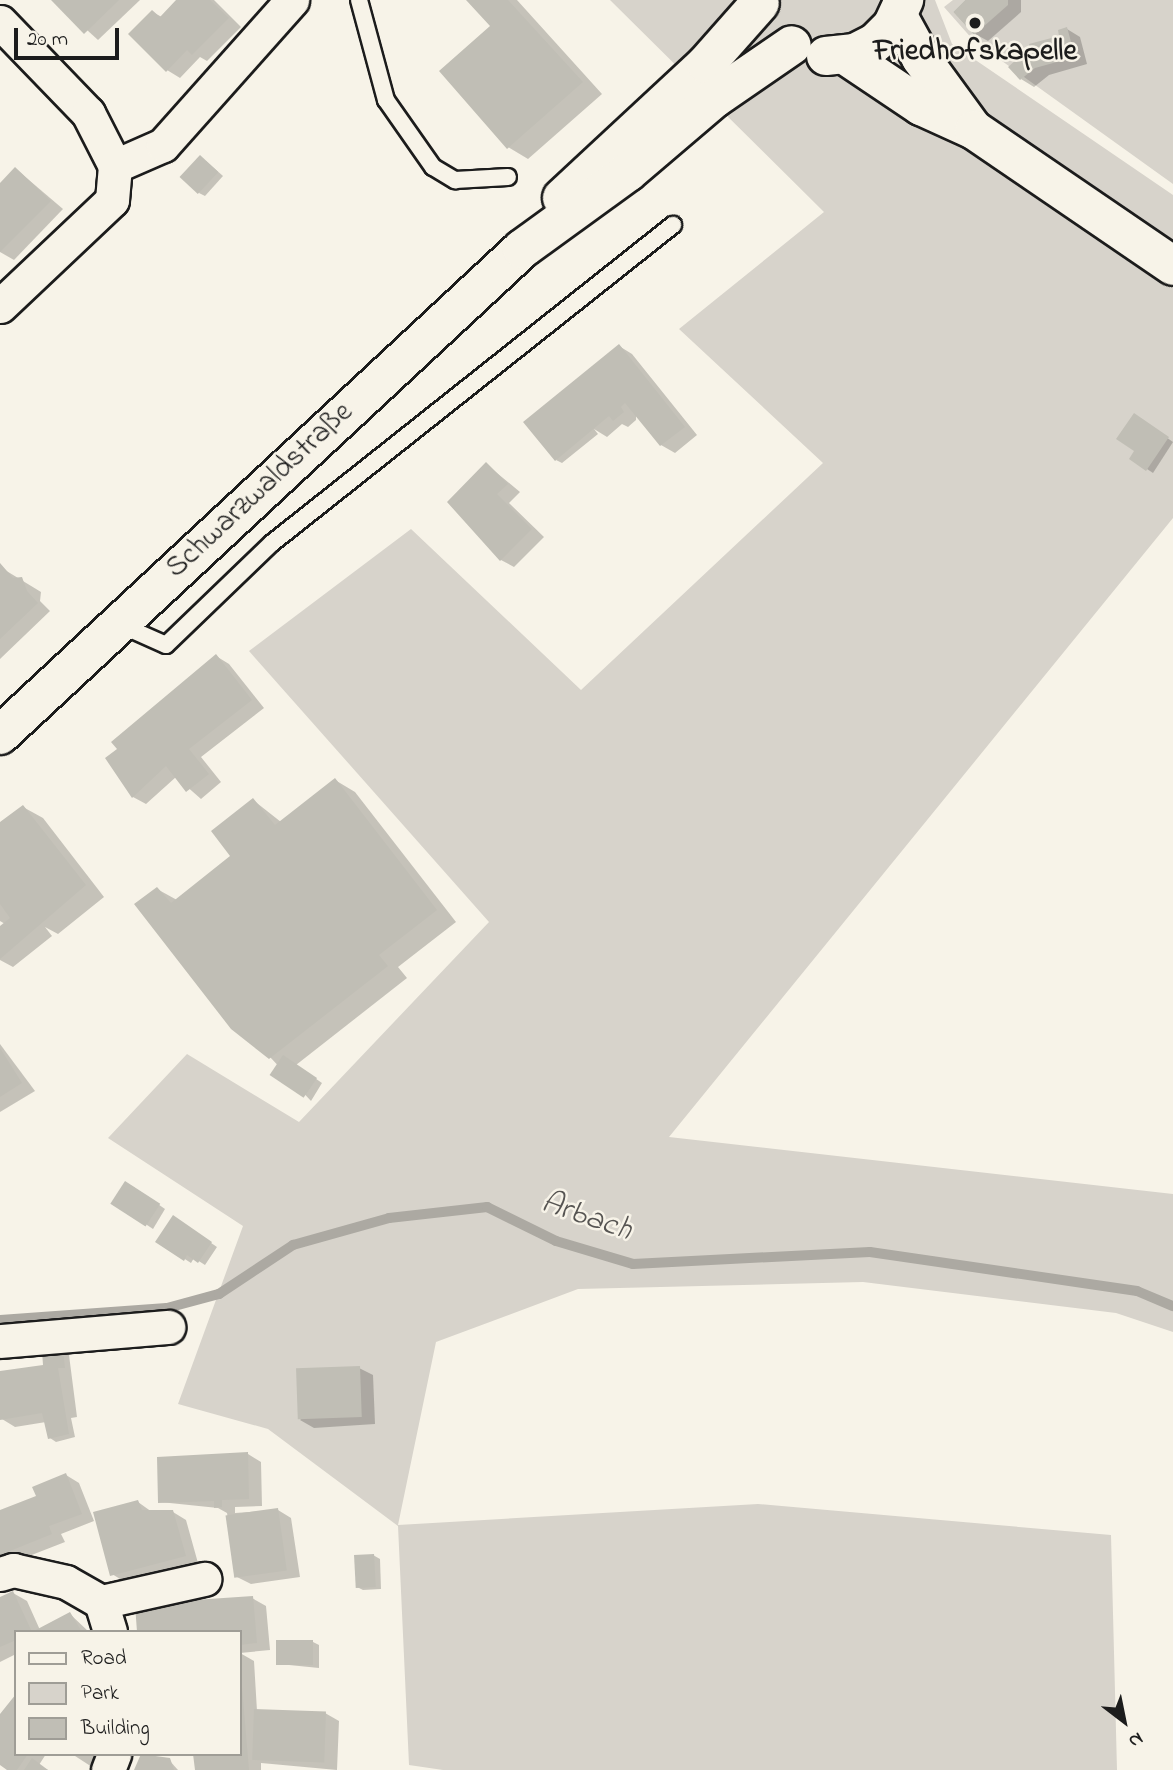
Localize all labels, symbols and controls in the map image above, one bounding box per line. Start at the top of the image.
scale bar [18,14,122,58]
marker: Friedhofskapelle [967,15,983,31]
text: 20 m [27,25,68,55]
place label: Friedhofskapelle [873,34,1077,70]
street label: Schwarzwaldstraße [159,395,361,587]
water label: Arbach [536,1185,636,1251]
legend [14,1630,242,1756]
text: Road [81,1644,127,1674]
text: Park [81,1679,119,1709]
north arrow [1089,1686,1159,1756]
text: Building [81,1714,150,1744]
text: N [1123,1724,1148,1754]

